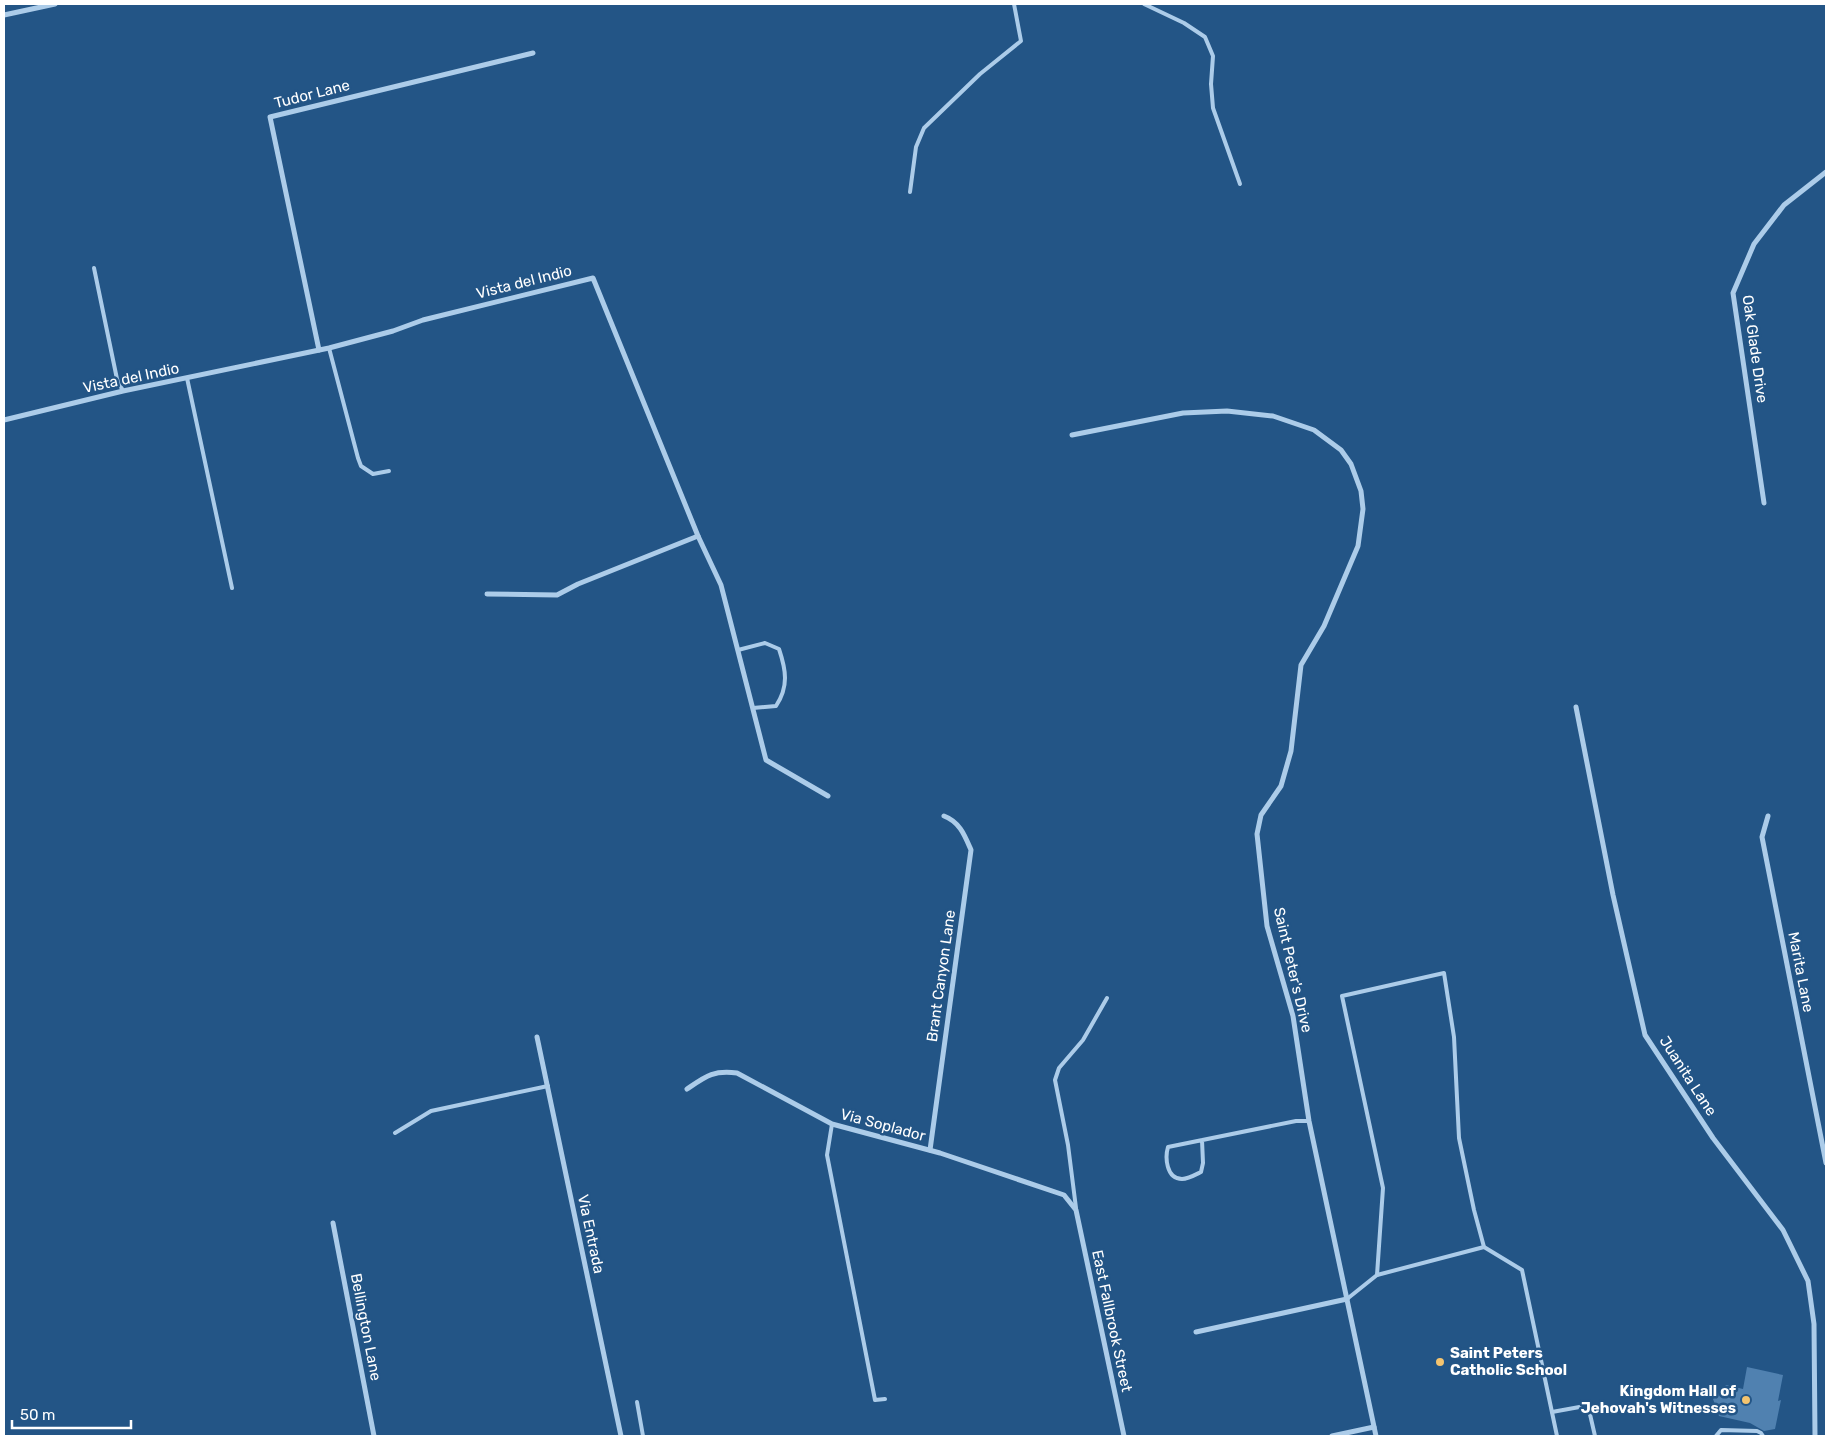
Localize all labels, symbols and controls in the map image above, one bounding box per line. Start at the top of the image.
street label: Tudor Lane [272,76,352,112]
street label: Vista del Indio [474,261,574,303]
street label: Oak Glade Drive [1739,294,1771,404]
street label: Vista del Indio [81,359,181,397]
street label: Saint Peter's Drive [1270,906,1316,1034]
street label: Brant Canyon Lane [923,909,959,1043]
street label: Marita Lane [1784,930,1818,1014]
street label: Juanita Lane [1656,1033,1720,1119]
street label: Via Soplador [838,1105,928,1145]
street label: Via Entrada [574,1193,608,1275]
street label: East Fallbrook Street [1088,1248,1136,1394]
street label: Bellington Lane [347,1272,385,1382]
place label: Saint Peters Catholic School [1450,1344,1567,1379]
marker: Saint Peters Catholic School [1434,1356,1446,1368]
place label: Kingdom Hall of Jehovah's Witnesses [1581,1382,1736,1417]
marker: Kingdom Hall of Jehovah's Witnesses [1740,1394,1752,1406]
scale bar [12,1398,131,1430]
text: 50 m [20,1406,55,1424]

